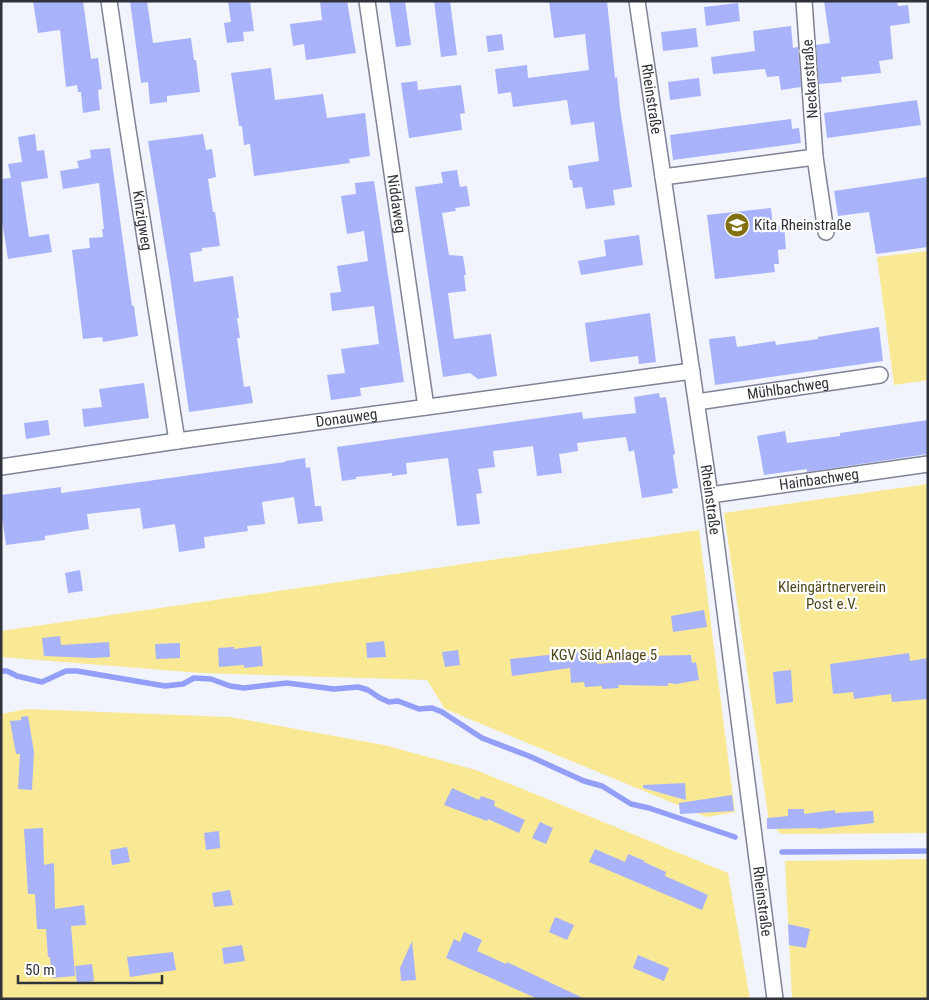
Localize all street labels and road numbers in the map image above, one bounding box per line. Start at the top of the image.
street label: Neckarstraße [798,39,822,119]
street label: Rheinstraße [637,63,666,135]
street label: Niddaweg [383,173,410,234]
street label: Kinzigweg [129,189,156,252]
street label: Mühlbachweg [746,374,830,403]
street label: Donauweg [315,405,378,431]
street label: Rheinstraße [697,463,724,536]
street label: Hainbachweg [778,465,860,494]
street label: Rheinstraße [749,865,776,937]

